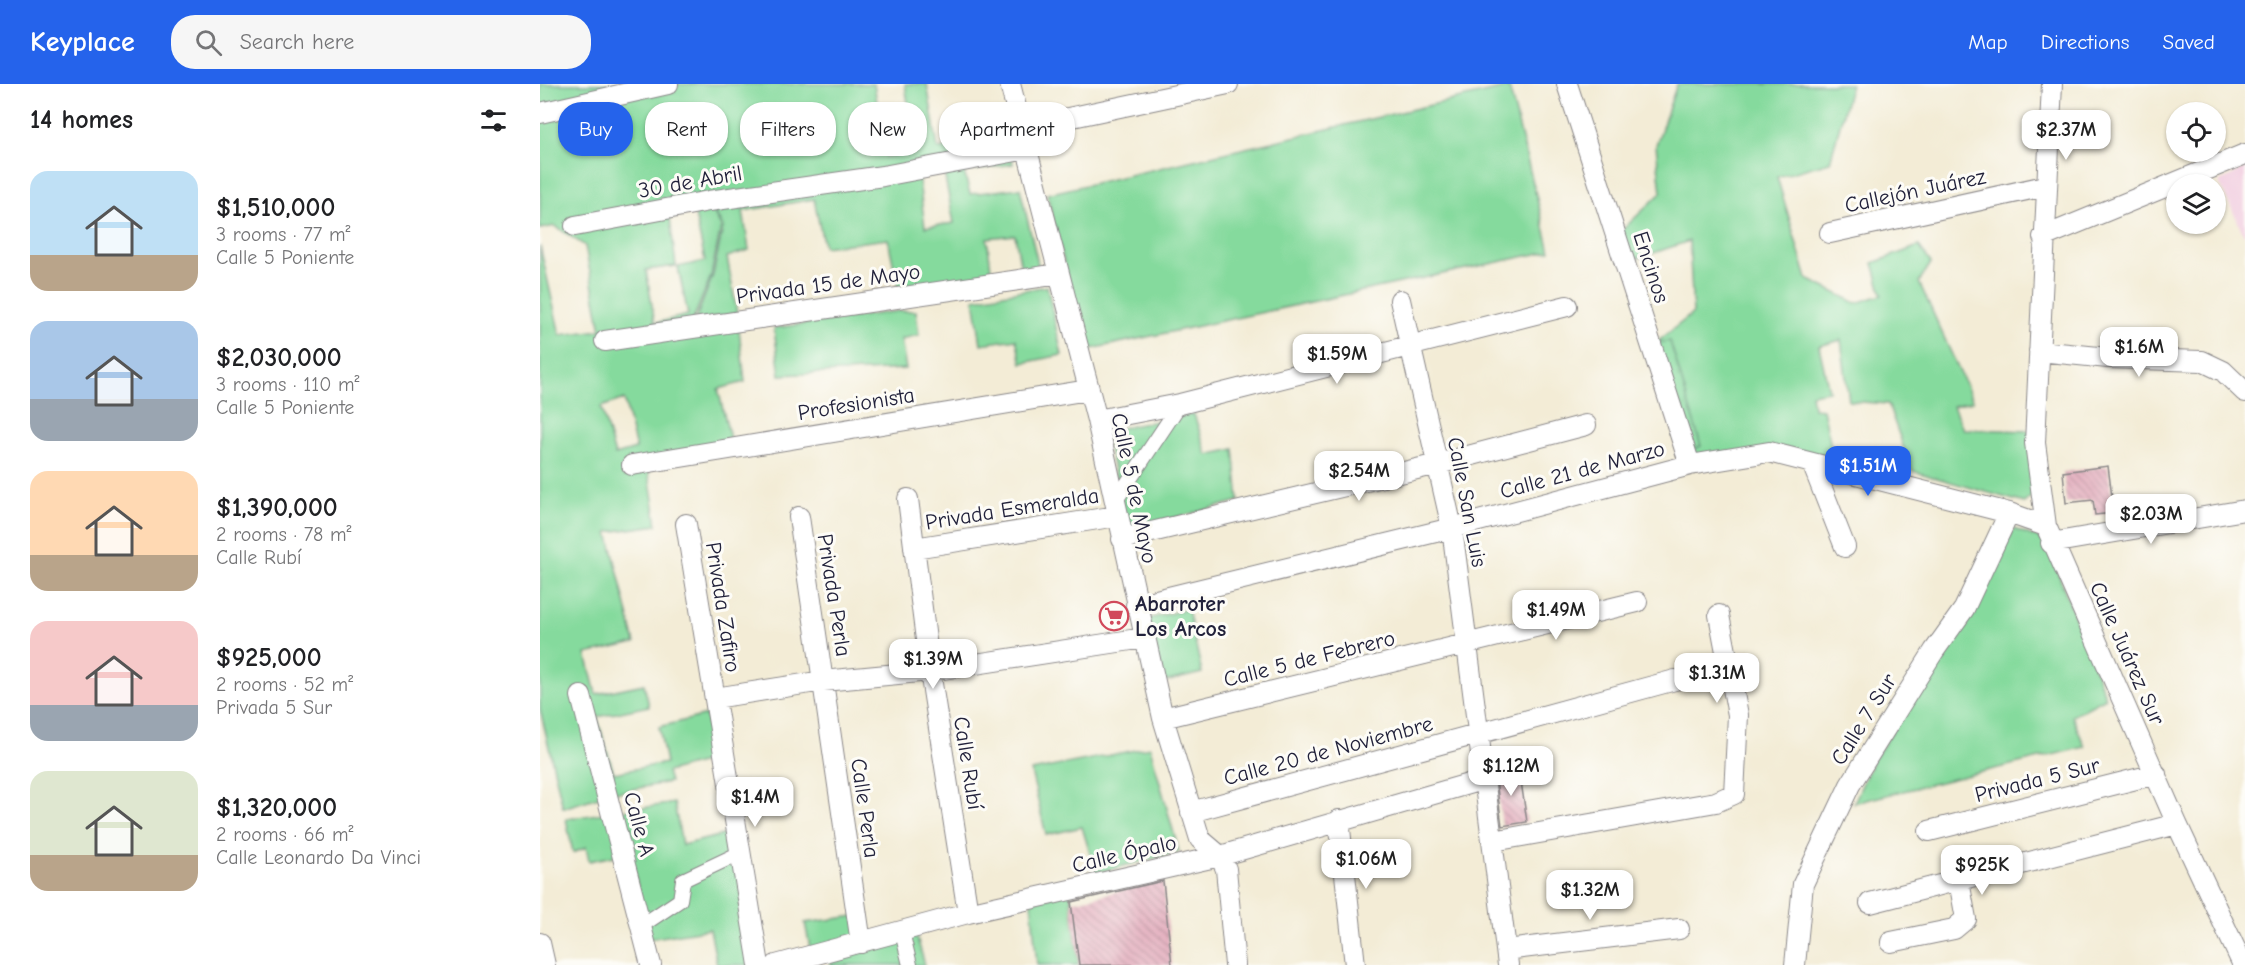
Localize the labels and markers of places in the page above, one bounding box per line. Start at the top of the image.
pin: $2.37M [2017,110,2115,161]
pin: $1.6M [2097,327,2181,378]
pin: $1.59M [1288,334,1386,385]
pin: $1.51M [1819,446,1917,497]
pin: $2.54M [1310,451,1408,502]
pin: $2.03M [2102,494,2200,545]
pin: $1.49M [1507,590,1605,641]
place label: Abarroter Los Arcos [1135,591,1226,642]
supermarket icon: Abarroter Los Arcos [1098,600,1130,632]
pin: $1.39M [884,639,982,690]
pin: $1.31M [1668,653,1766,704]
pin: $1.12M [1462,746,1560,797]
pin: $1.4M [713,777,797,828]
pin: $1.06M [1317,839,1415,890]
pin: $925K [1940,845,2024,896]
pin: $1.32M [1541,870,1639,921]

